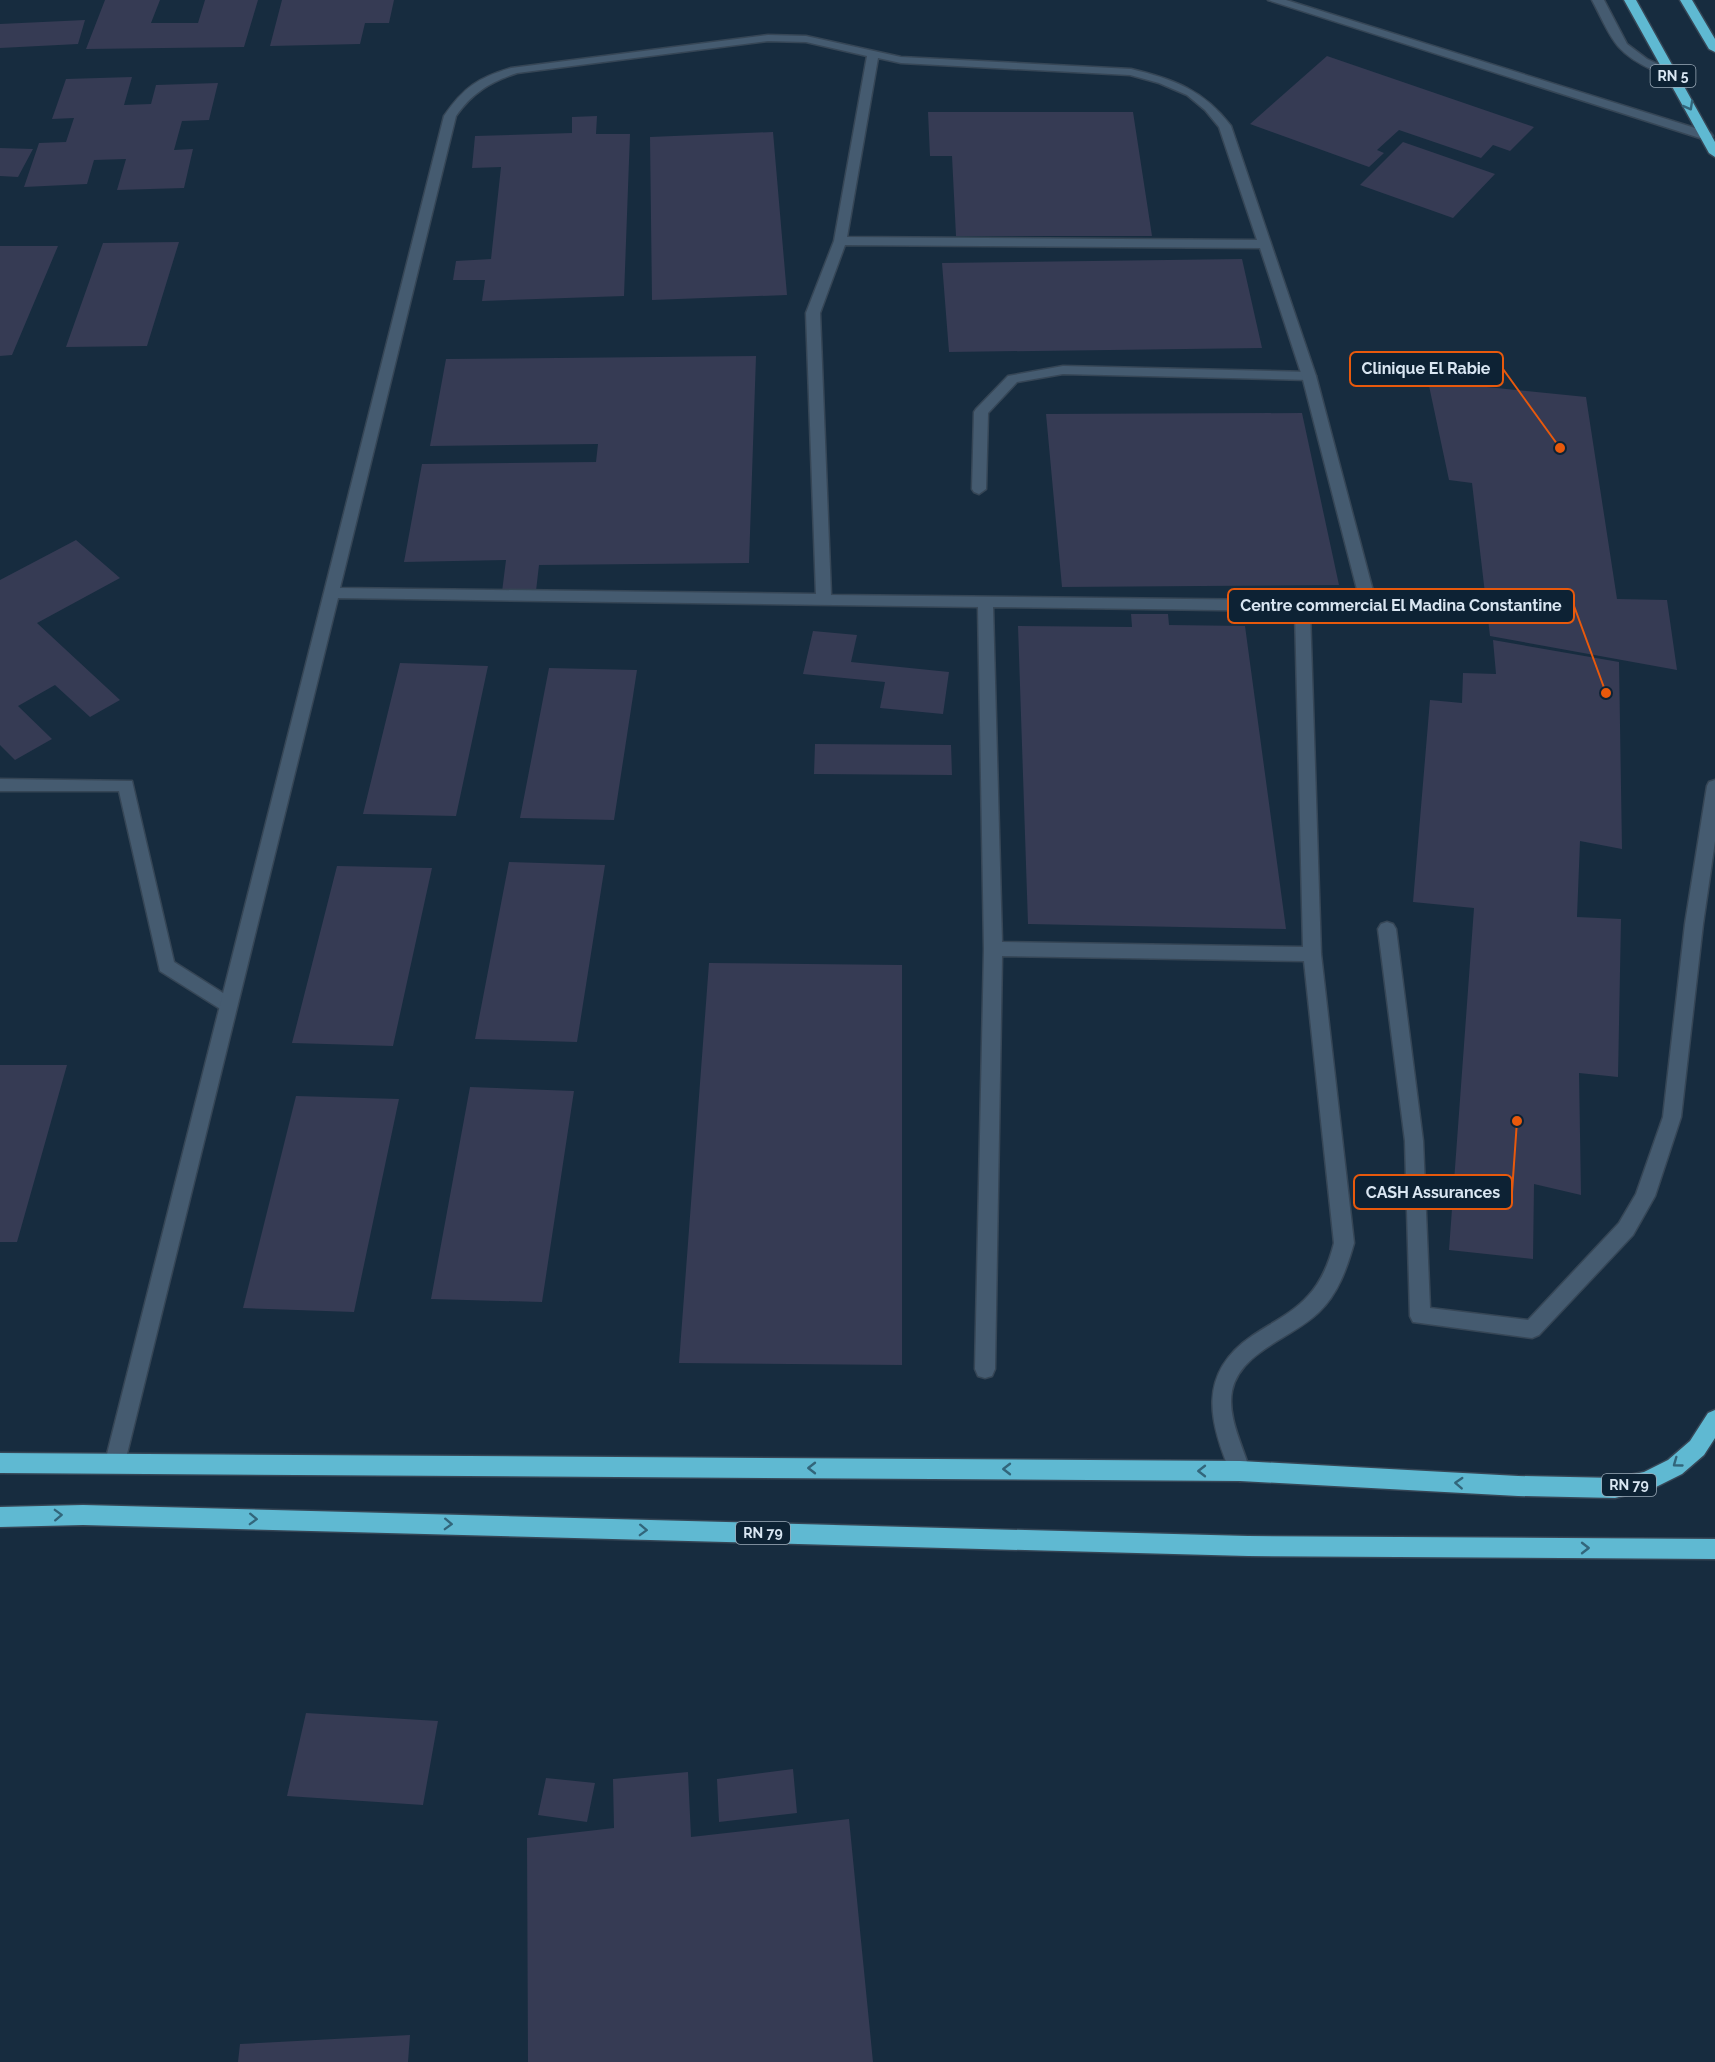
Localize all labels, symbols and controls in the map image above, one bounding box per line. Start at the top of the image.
road number: RN 5 [1650,65,1696,87]
one-way arrow [1682,100,1694,110]
callout: Clinique El Rabie [1350,352,1503,386]
text: Clinique El Rabie [1362,359,1491,378]
callout: Centre commercial El Madina Constantine [1228,589,1574,623]
text: Centre commercial El Madina Constantine [1240,596,1562,615]
callout: CASH Assurances [1354,1175,1512,1209]
text: CASH Assurances [1366,1183,1500,1202]
one-way arrow [1673,1456,1684,1467]
one-way arrow [807,1462,816,1474]
one-way arrow [1002,1463,1011,1475]
one-way arrow [1197,1465,1206,1477]
road number: RN 79 [1602,1474,1656,1496]
one-way arrow [1455,1477,1464,1490]
one-way arrow [54,1509,63,1522]
one-way arrow [249,1513,258,1525]
one-way arrow [444,1518,453,1531]
road number: RN 79 [736,1522,790,1544]
one-way arrow [639,1523,648,1536]
one-way arrow [1580,1542,1589,1554]

